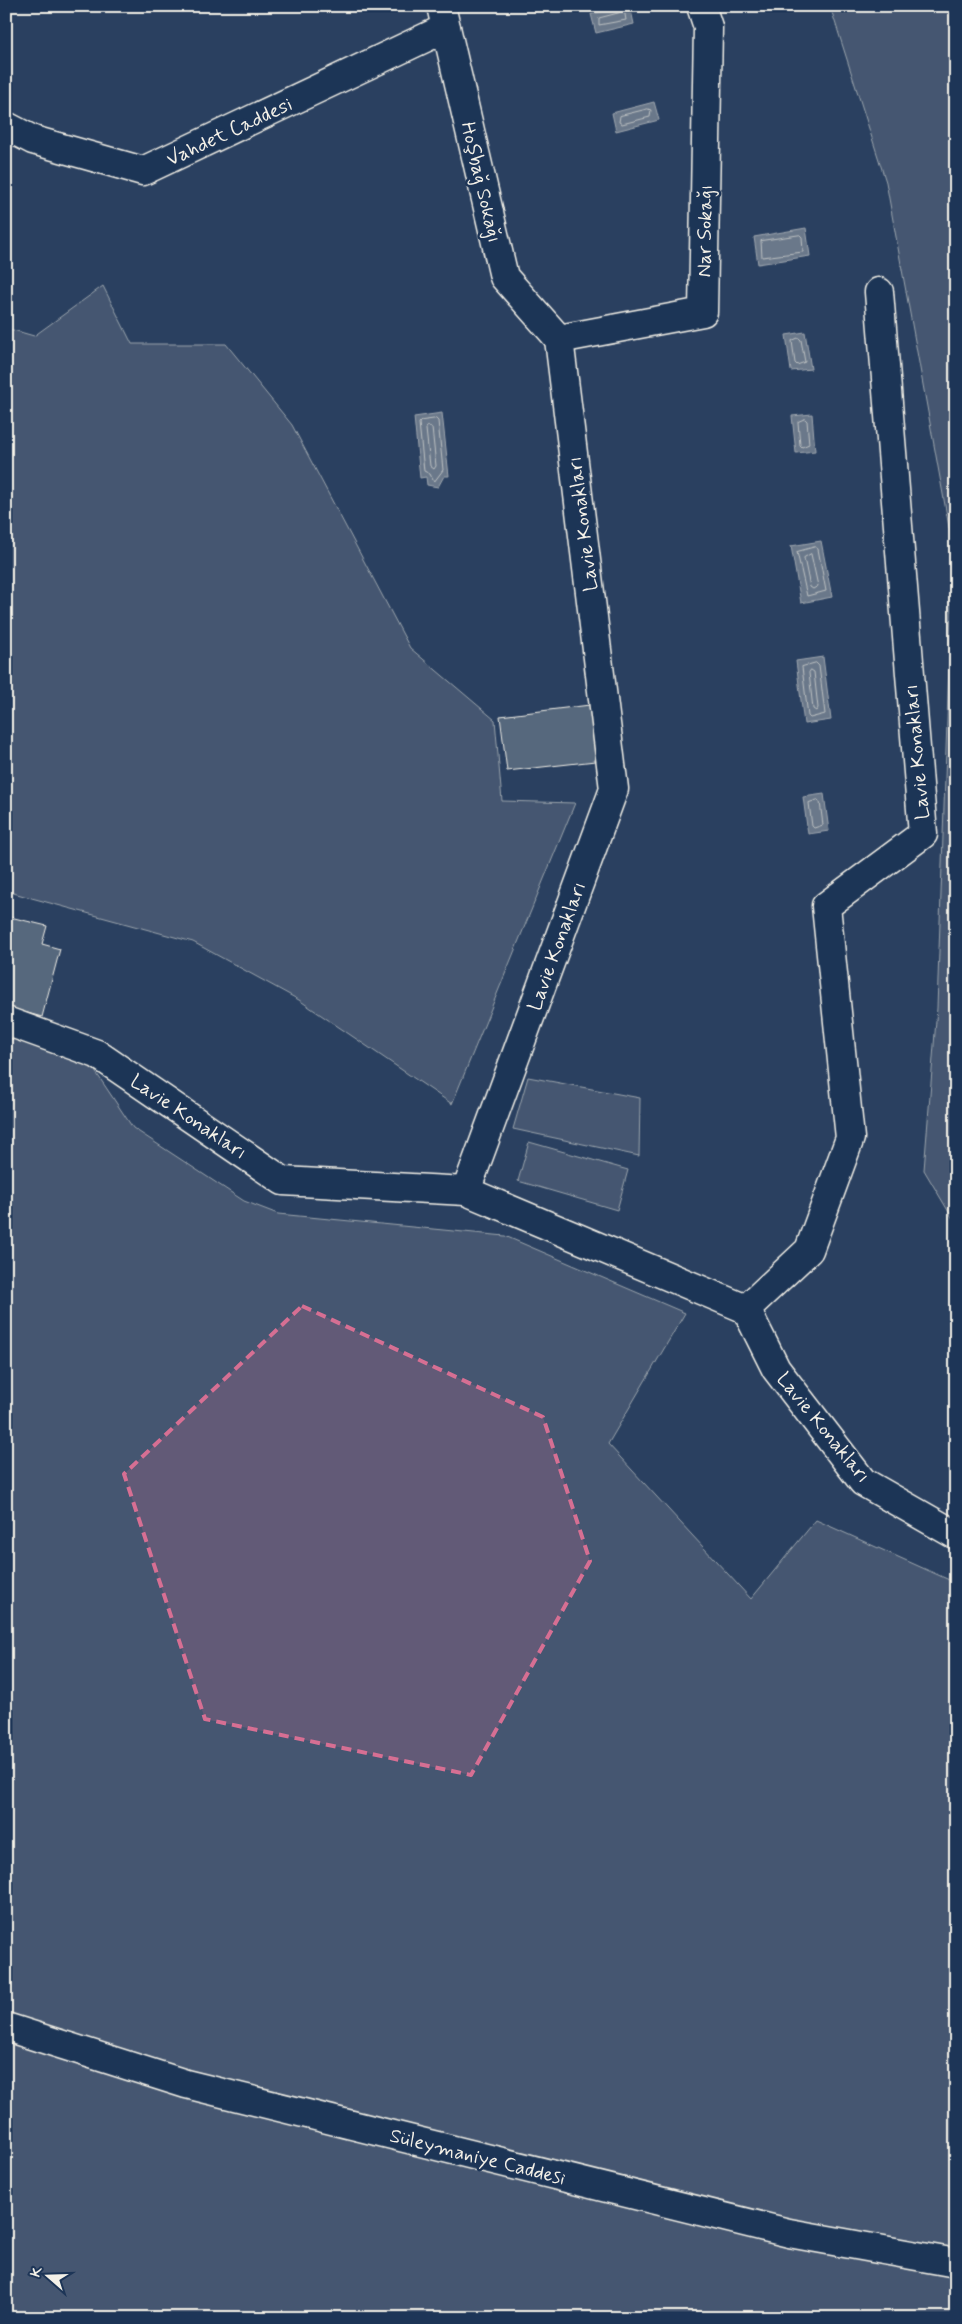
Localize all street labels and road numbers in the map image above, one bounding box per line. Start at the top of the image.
street label: Vahdet Caddesi [162,91,297,173]
street label: Hoşbağ Sokağı [454,119,508,245]
street label: Nar Sokağı [691,184,720,278]
street label: Lavie Konakları [562,455,605,593]
street label: Lavie Konakları [898,683,937,821]
street label: Lavie Konakları [522,878,593,1015]
street label: Lavie Konakları [124,1068,252,1166]
street label: Lavie Konakları [770,1367,876,1489]
street label: Süleymaniye Caddesi [387,2123,568,2192]

